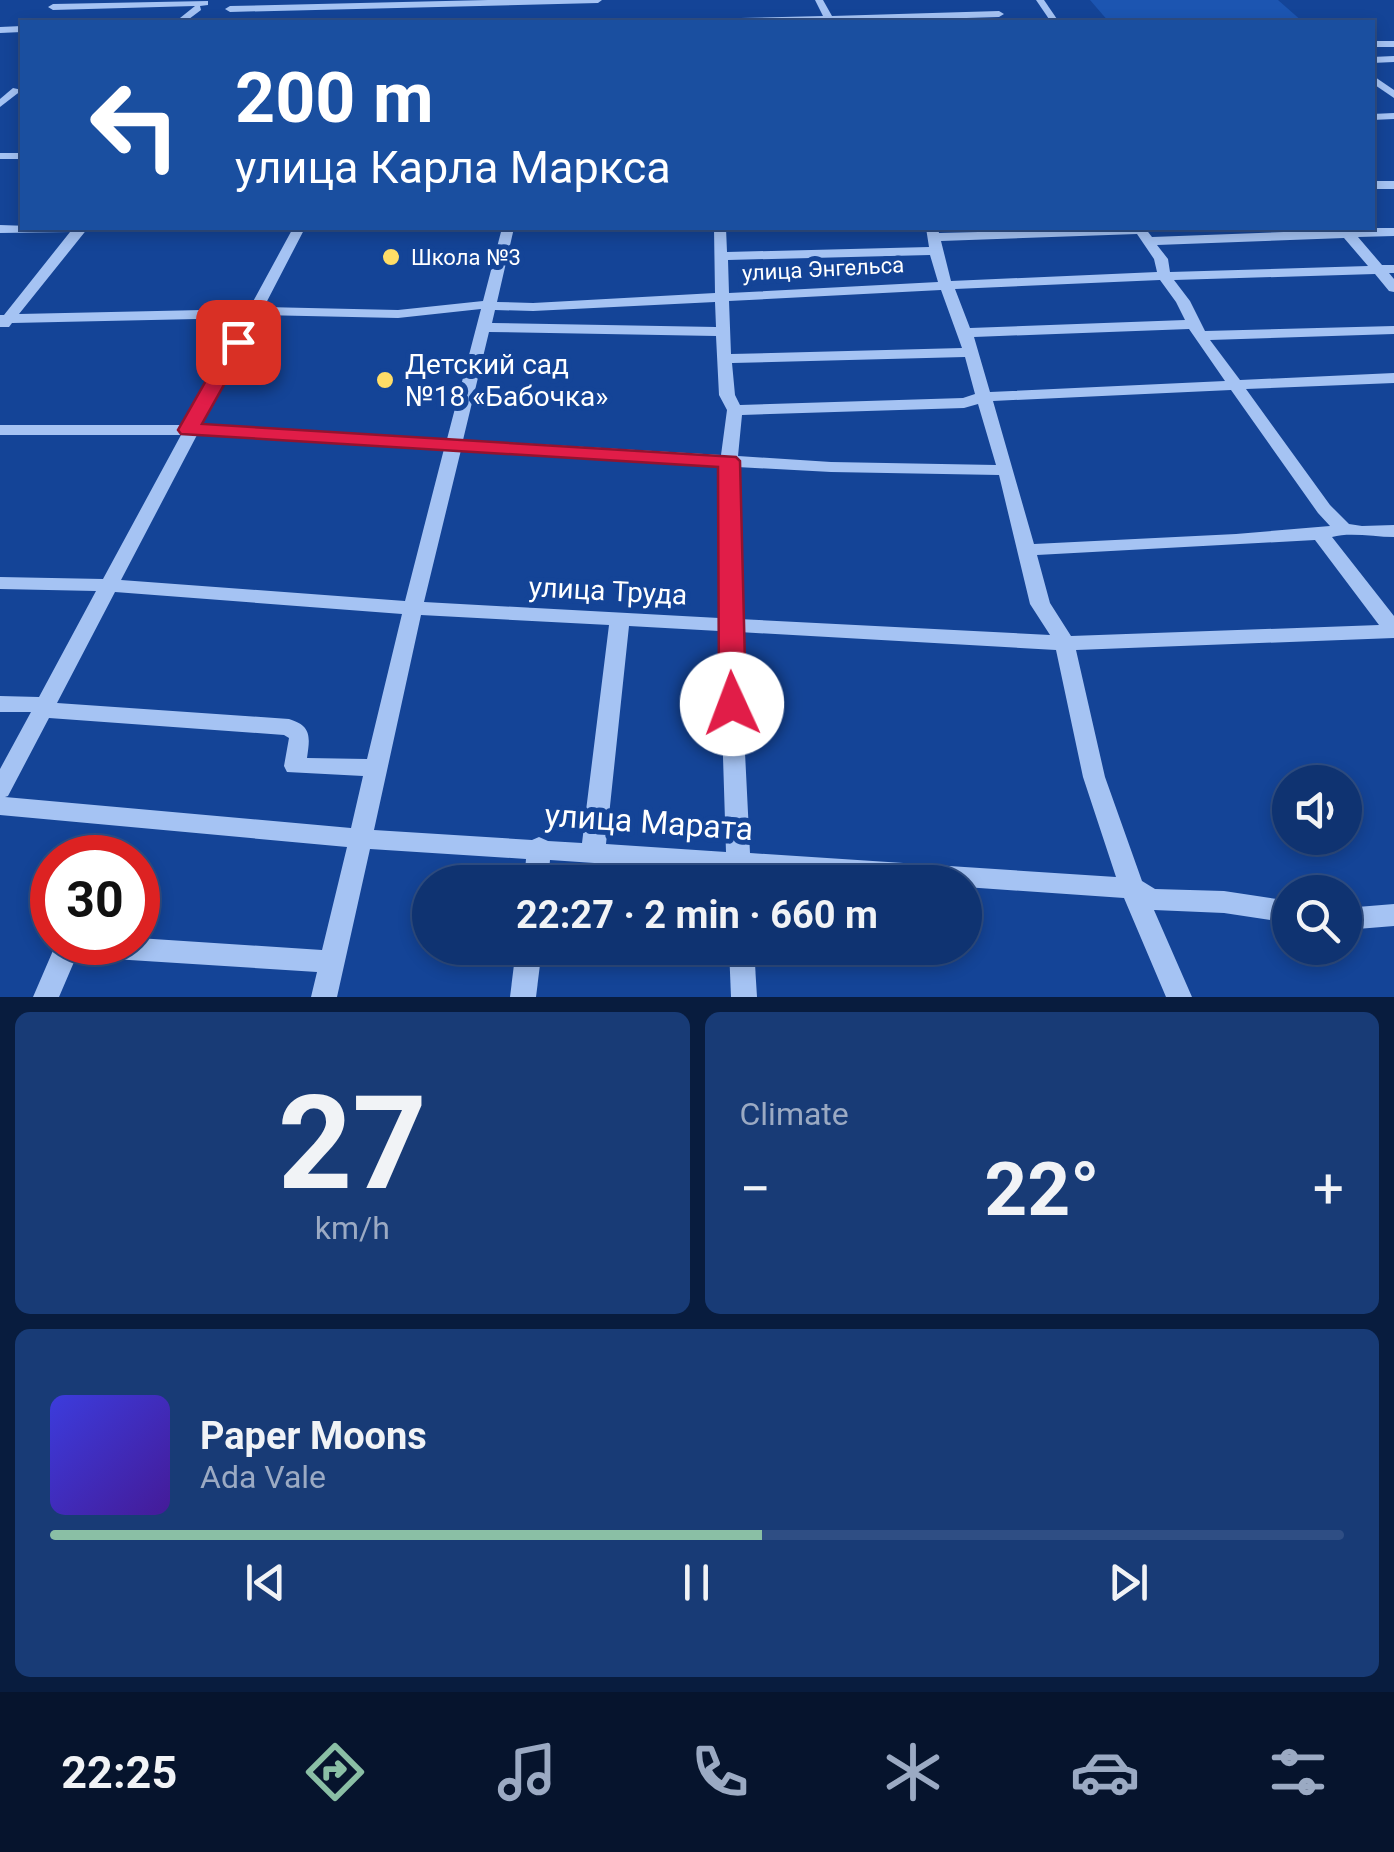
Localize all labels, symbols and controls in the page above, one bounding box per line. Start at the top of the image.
text: 200 m [235,57,434,139]
icon: left [70,60,200,190]
text: улица Карла Маркса [235,141,671,194]
place label: Школа №3 [411,245,521,270]
marker: Школа №3 [380,246,402,268]
street label: улица Энгельса [741,252,905,286]
pin [196,300,281,385]
icon: arrive [211,315,266,370]
place label: Детский сад №18 «Бабочка» [405,348,608,413]
marker: Детский сад №18 «Бабочка» [374,369,396,391]
street label: улица Труда [528,570,688,612]
position arrow [680,652,784,756]
map controls [1272,765,1362,965]
button: sound [1272,765,1362,855]
street label: улица Марата [544,796,754,848]
speed limit sign: 30 [30,835,160,965]
button: search [1272,875,1362,965]
text: 22:27 · 2 min · 660 m [516,893,878,937]
text: 27 [278,1067,427,1220]
text: Climate [740,1095,849,1133]
text: 22° [984,1145,1100,1233]
text: − [740,1157,771,1221]
text: + [1313,1157,1344,1221]
text: km/h [315,1209,390,1247]
text: Paper Moons [200,1414,427,1458]
text: Ada Vale [200,1458,326,1496]
icon: previous [238,1555,293,1610]
icon: pause [669,1555,724,1610]
icon: next [1101,1555,1156,1610]
icon: directions [300,1737,370,1807]
icon: music [492,1737,562,1807]
icon: phone [685,1737,755,1807]
icon: climate [878,1737,948,1807]
icon: car [1070,1737,1140,1807]
icon: filters [1263,1737,1333,1807]
text: 22:25 [61,1746,177,1799]

